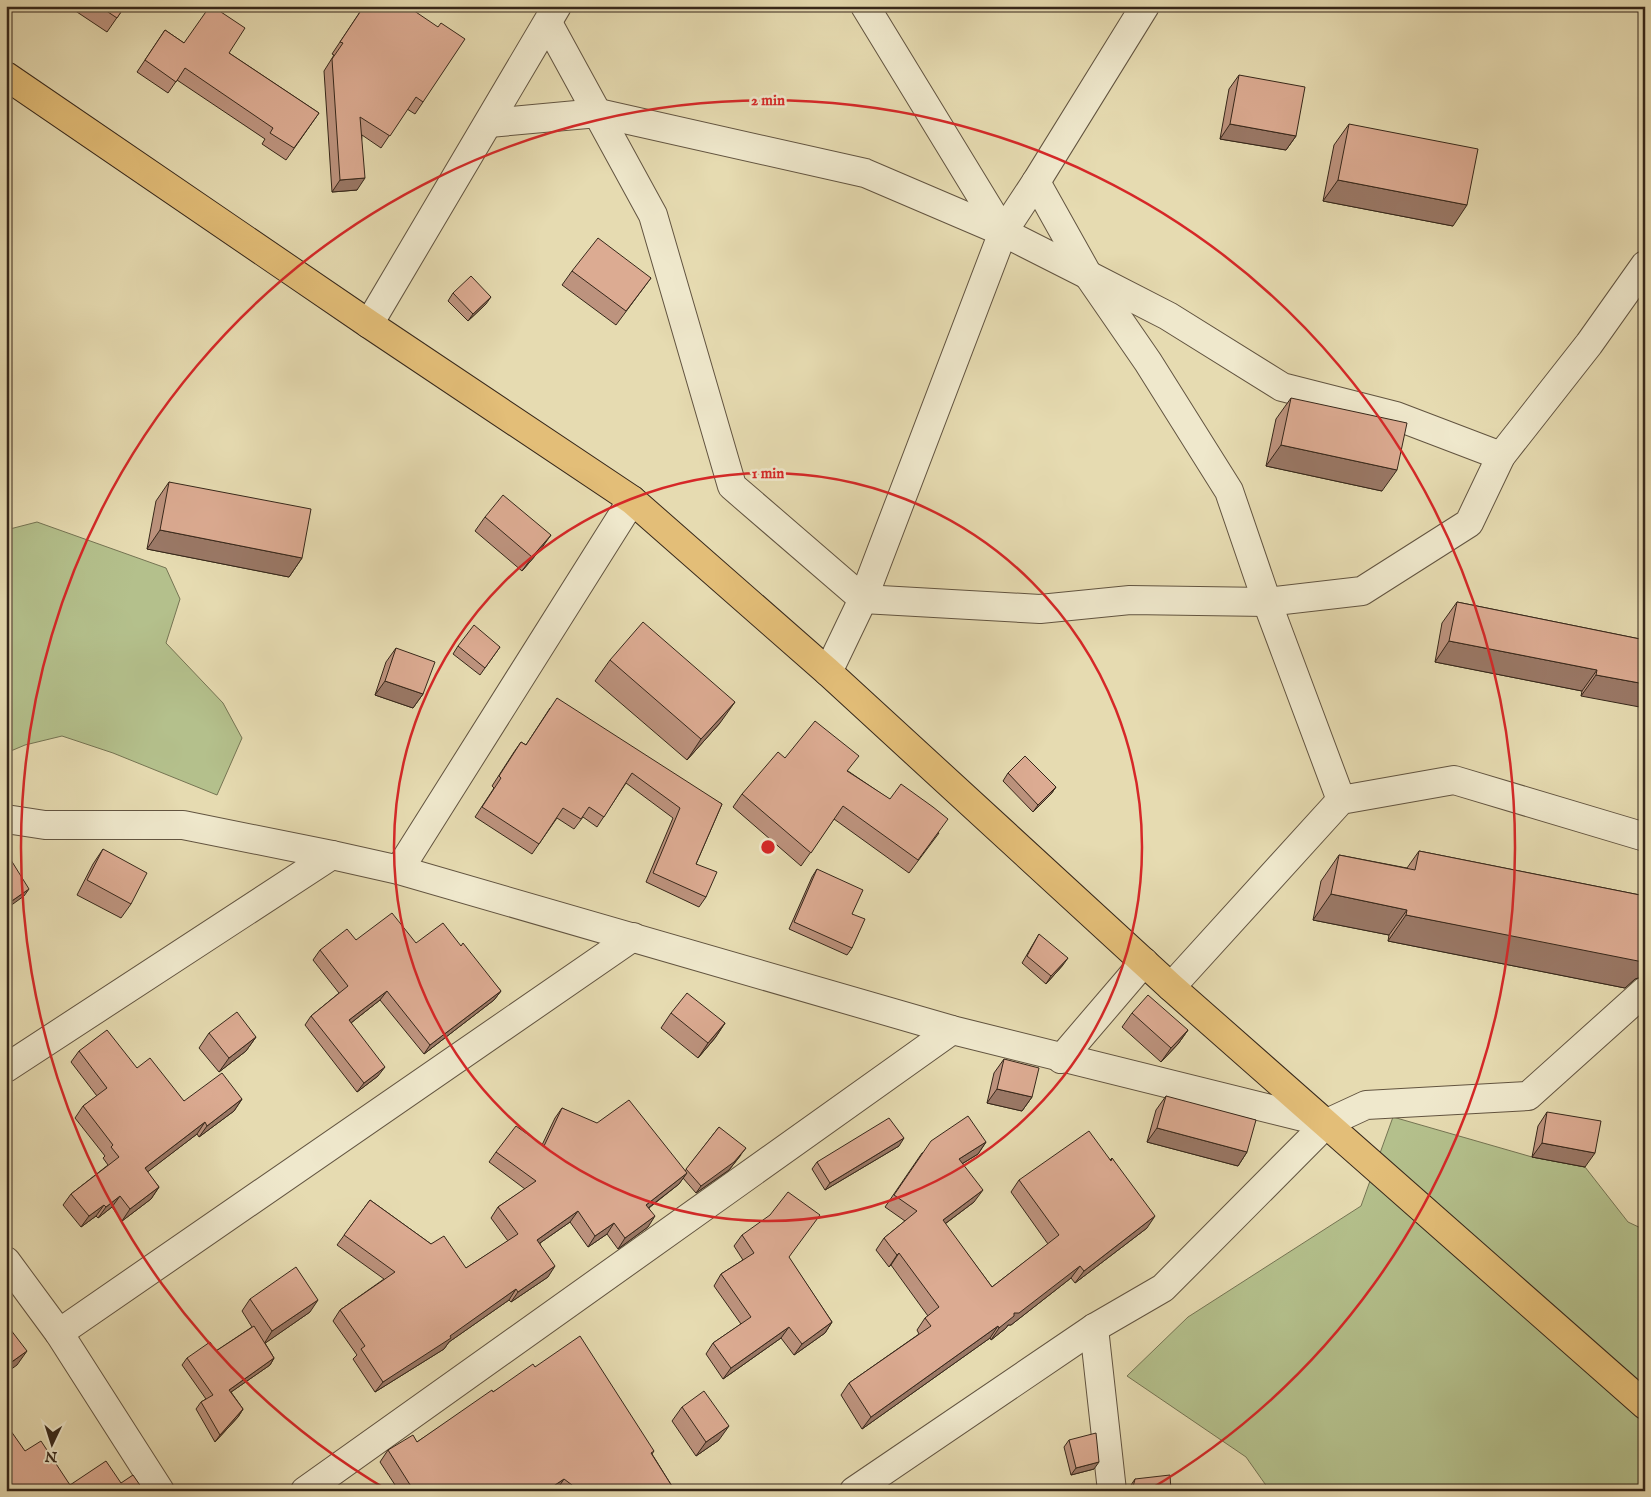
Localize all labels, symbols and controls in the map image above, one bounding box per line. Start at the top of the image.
text: 2 min [751,91,785,110]
text: 1 min [752,464,784,483]
centre of rings [759,838,777,856]
north arrow [28,1420,78,1470]
text: N [44,1447,59,1465]

